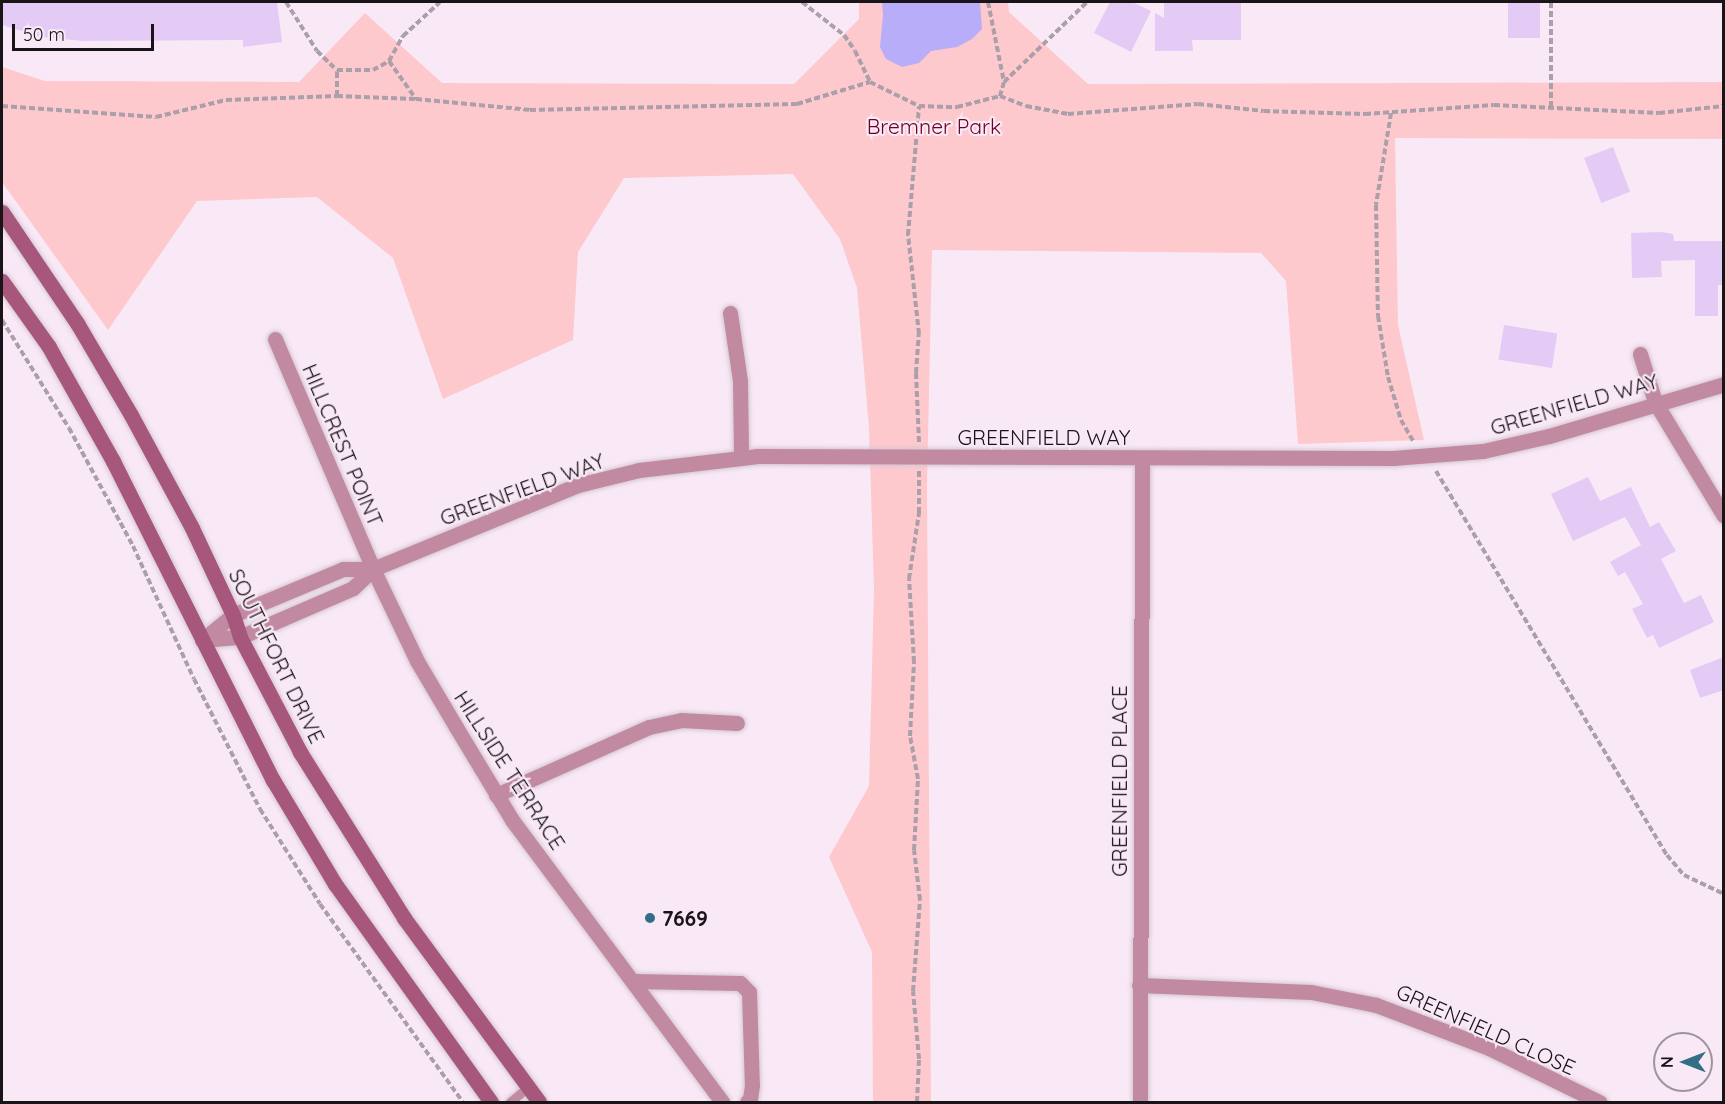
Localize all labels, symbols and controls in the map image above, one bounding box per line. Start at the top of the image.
scale bar [15,12,158,50]
text: 50 m [23,23,65,46]
park label: Bremner Park [867,113,1001,139]
street label: HILLCREST POINT [297,360,389,530]
street label: GREENFIELD WAY [1487,368,1661,440]
street label: GREENFIELD WAY [957,424,1131,450]
street label: GREENFIELD WAY [436,448,608,530]
street label: SOUTHFORT DRIVE [224,565,330,747]
street label: GREENFIELD PLACE [1106,685,1132,877]
street label: HILLSIDE TERRACE [449,686,571,854]
place label: 7669 [662,905,708,931]
marker: 7669 [643,911,657,925]
street label: GREENFIELD CLOSE [1393,978,1579,1080]
north arrow [1653,1032,1713,1092]
text: N [1657,1056,1677,1068]

